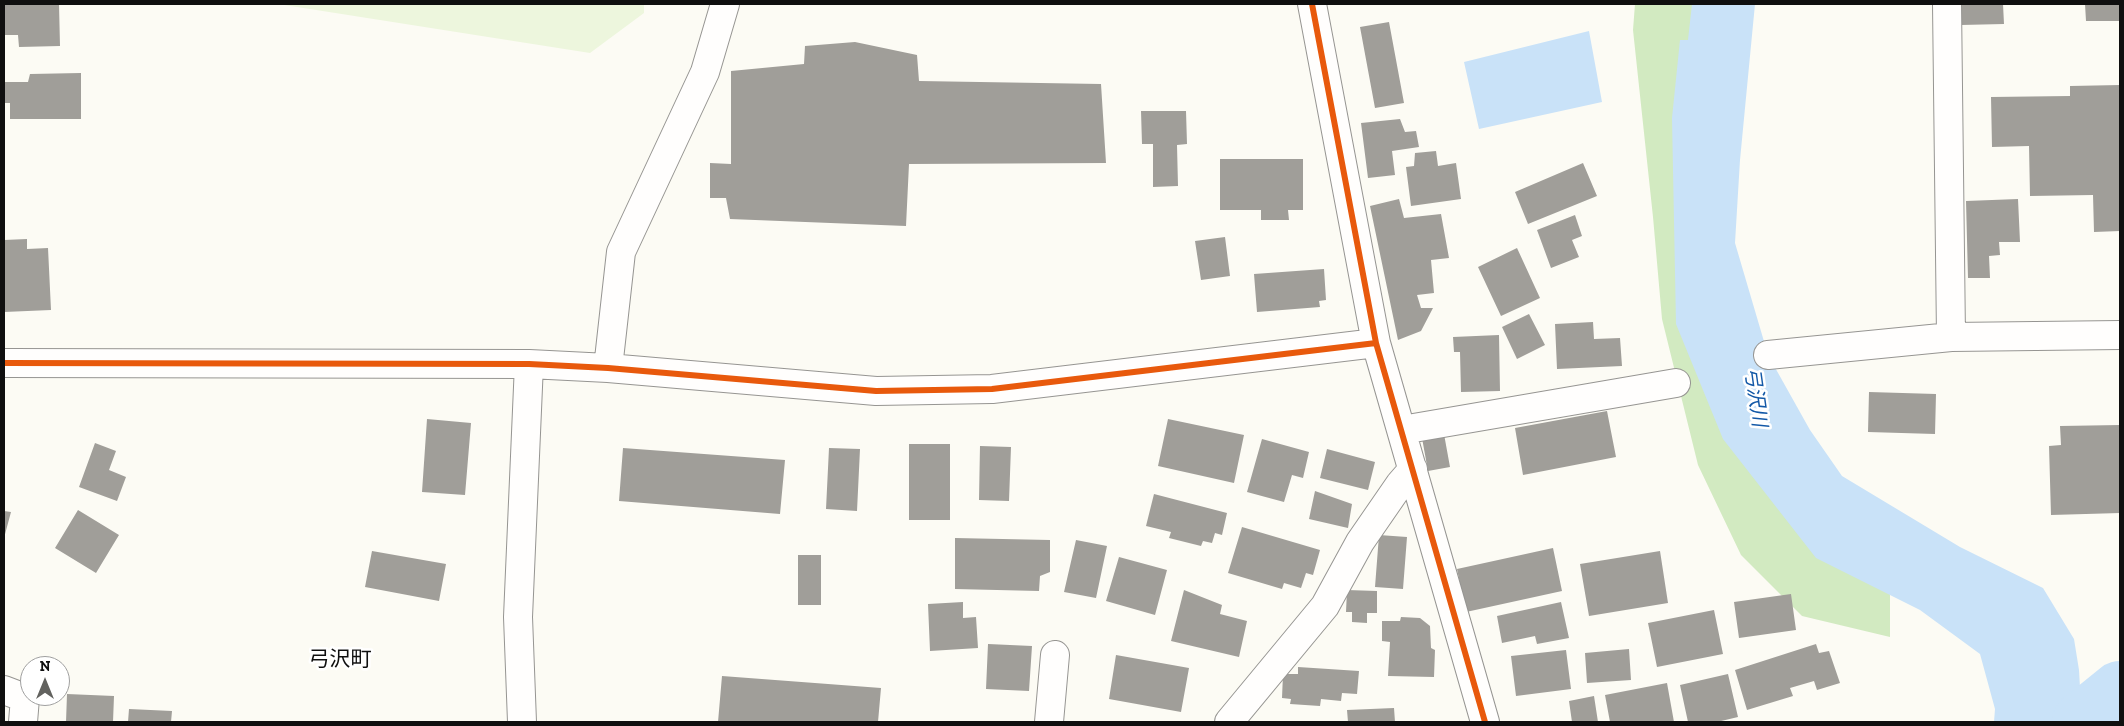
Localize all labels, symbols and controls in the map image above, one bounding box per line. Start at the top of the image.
water label: 弓沢川 [1739,366,1771,428]
district label: 弓沢町 [309,647,371,673]
north arrow [20,656,70,706]
text: N [40,658,50,675]

